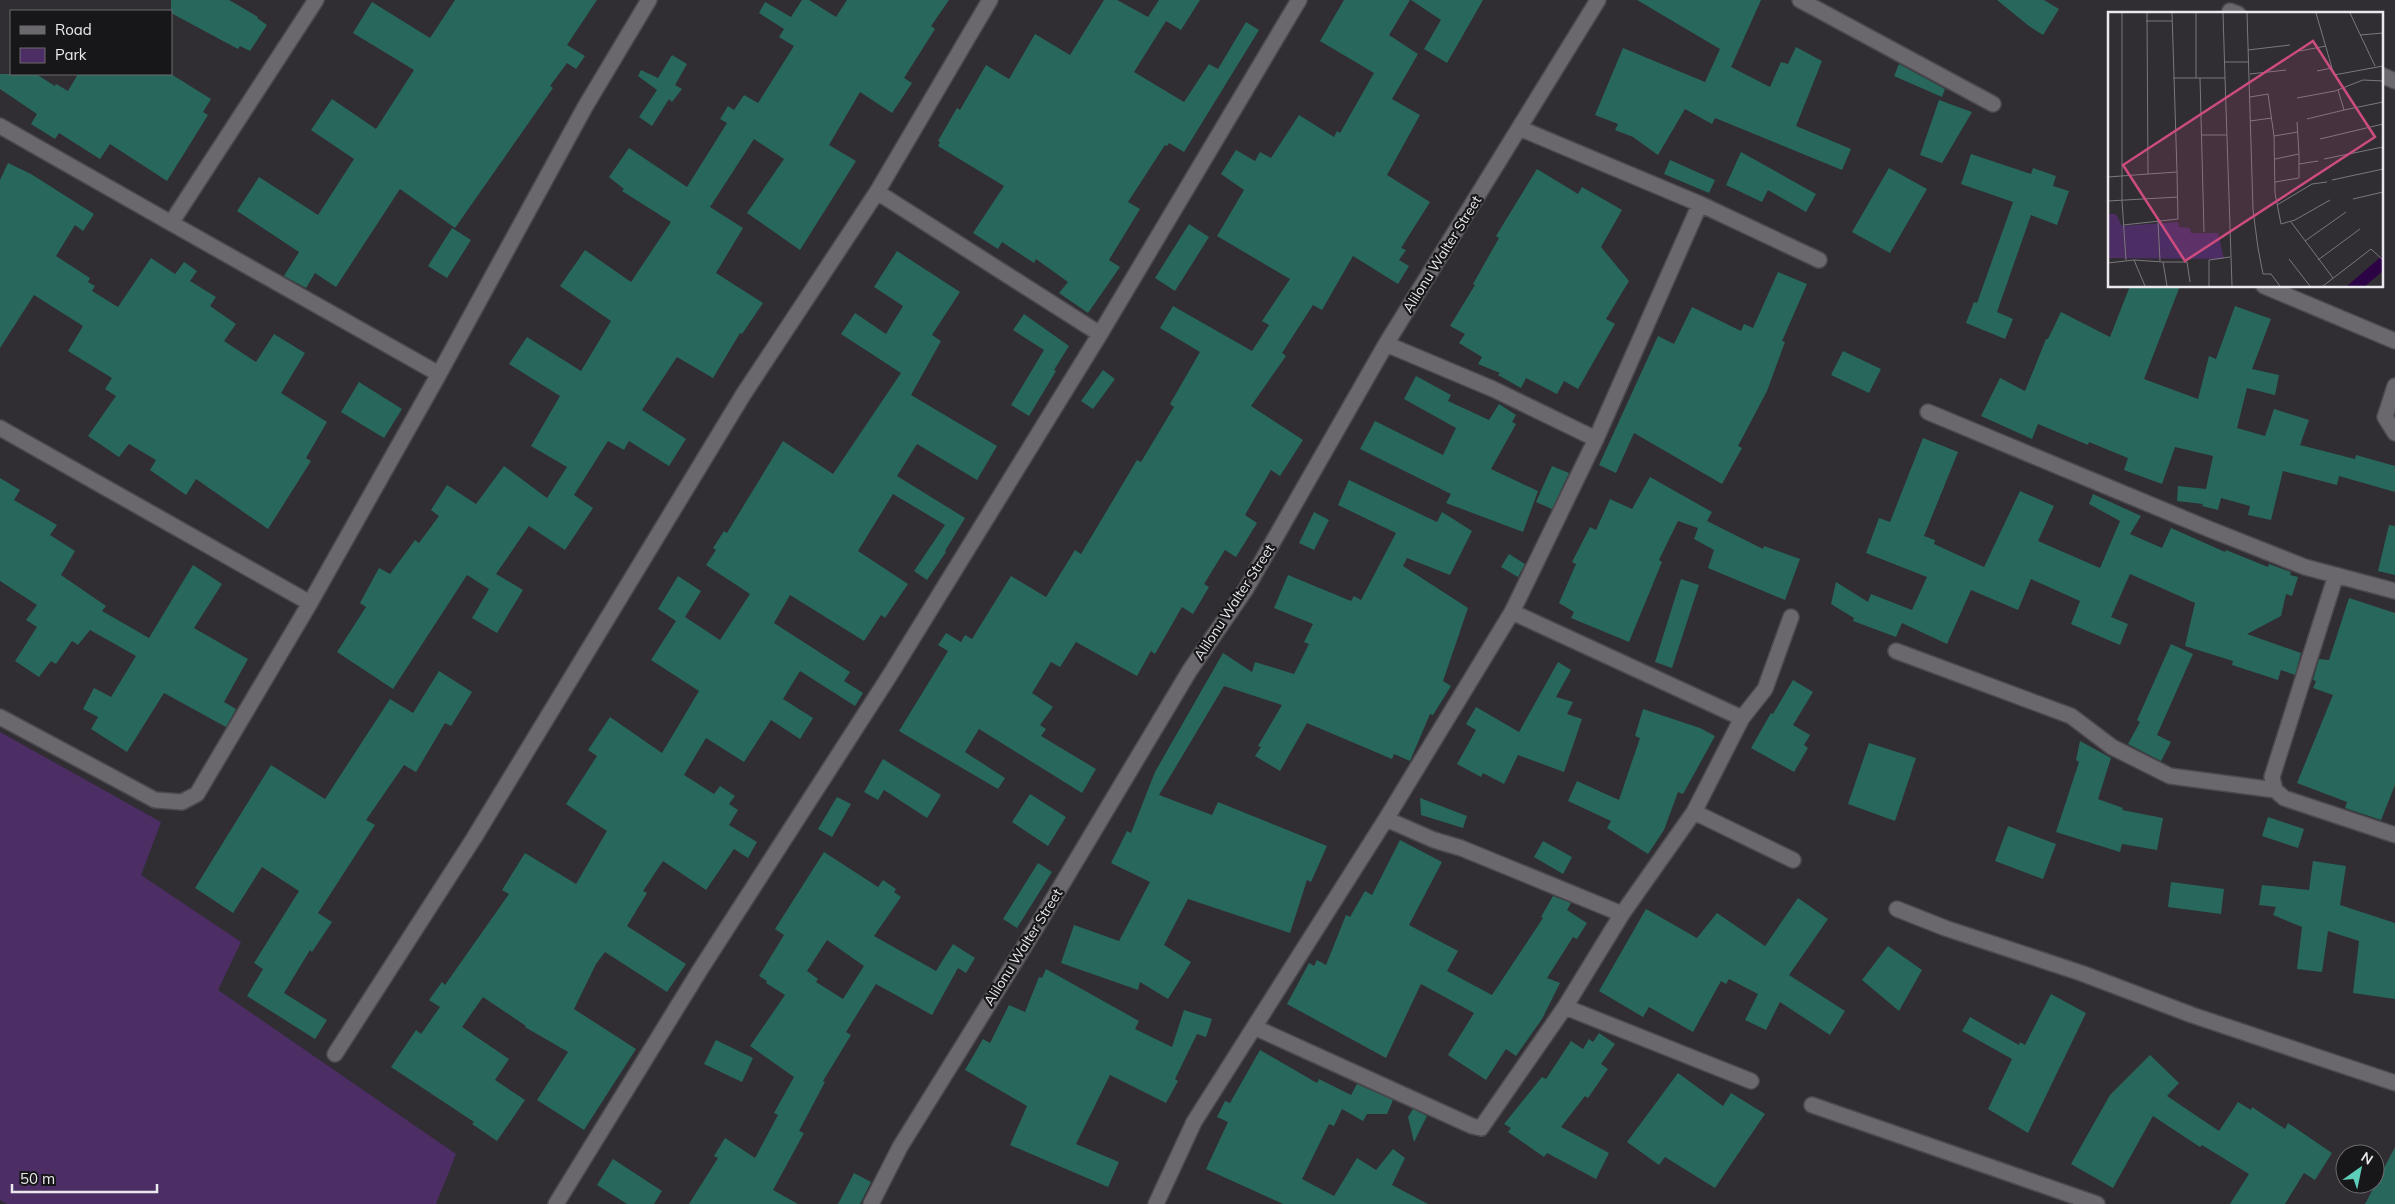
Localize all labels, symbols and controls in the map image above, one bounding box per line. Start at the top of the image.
legend [10,10,172,75]
inset map [2108,12,2382,288]
text: Road [55,20,92,39]
text: Park [55,45,87,64]
street label: Alilonu Walter Street [1399,192,1485,316]
street label: Alilonu Walter Street [1190,541,1278,663]
street label: Alilonu Walter Street [980,885,1066,1009]
north arrow [2335,1144,2385,1194]
text: N [2358,1148,2376,1169]
scale bar [12,1162,158,1194]
text: 50 m [20,1169,55,1188]

